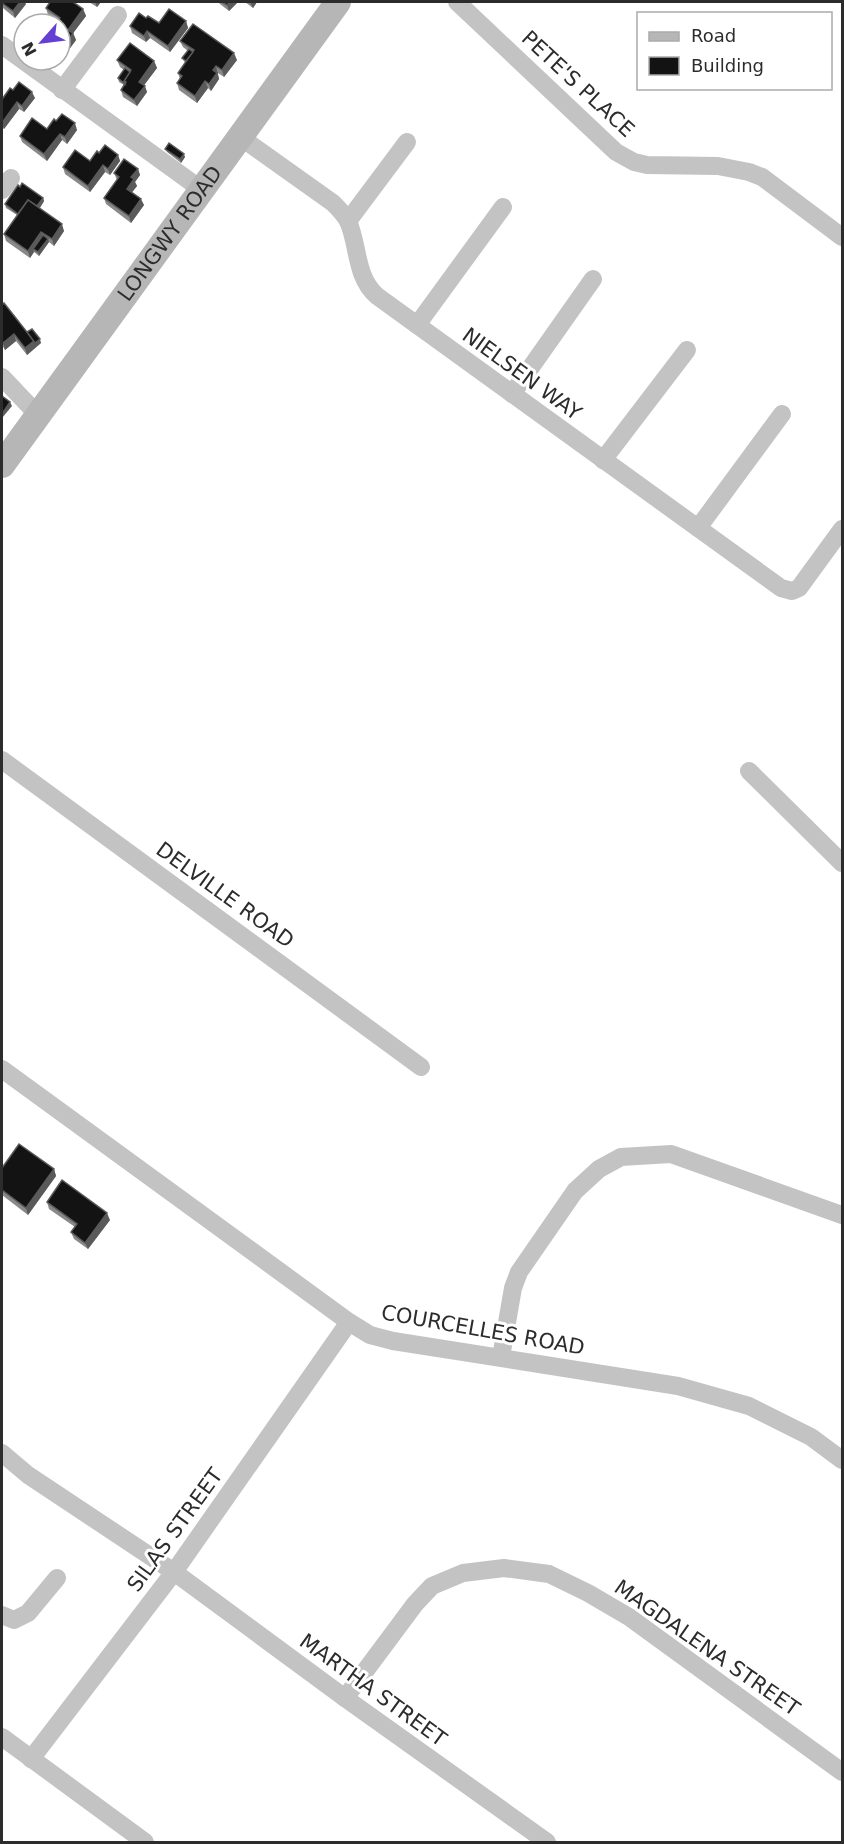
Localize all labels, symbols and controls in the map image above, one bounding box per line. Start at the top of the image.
north arrow [12,12,72,72]
legend [637,12,832,90]
text: Road [691,25,736,46]
street label: PETE'S PLACE [517,26,639,142]
text: N [18,38,41,59]
text: Building [691,55,764,76]
street label: LONGWY ROAD [113,161,227,306]
street label: NIELSEN WAY [458,323,586,425]
street label: DELVILLE ROAD [152,837,298,953]
street label: COURCELLES ROAD [379,1300,587,1360]
street label: SILAS STREET [122,1464,228,1596]
street label: MAGDALENA STREET [610,1575,804,1721]
street label: MARTHA STREET [295,1629,451,1751]

